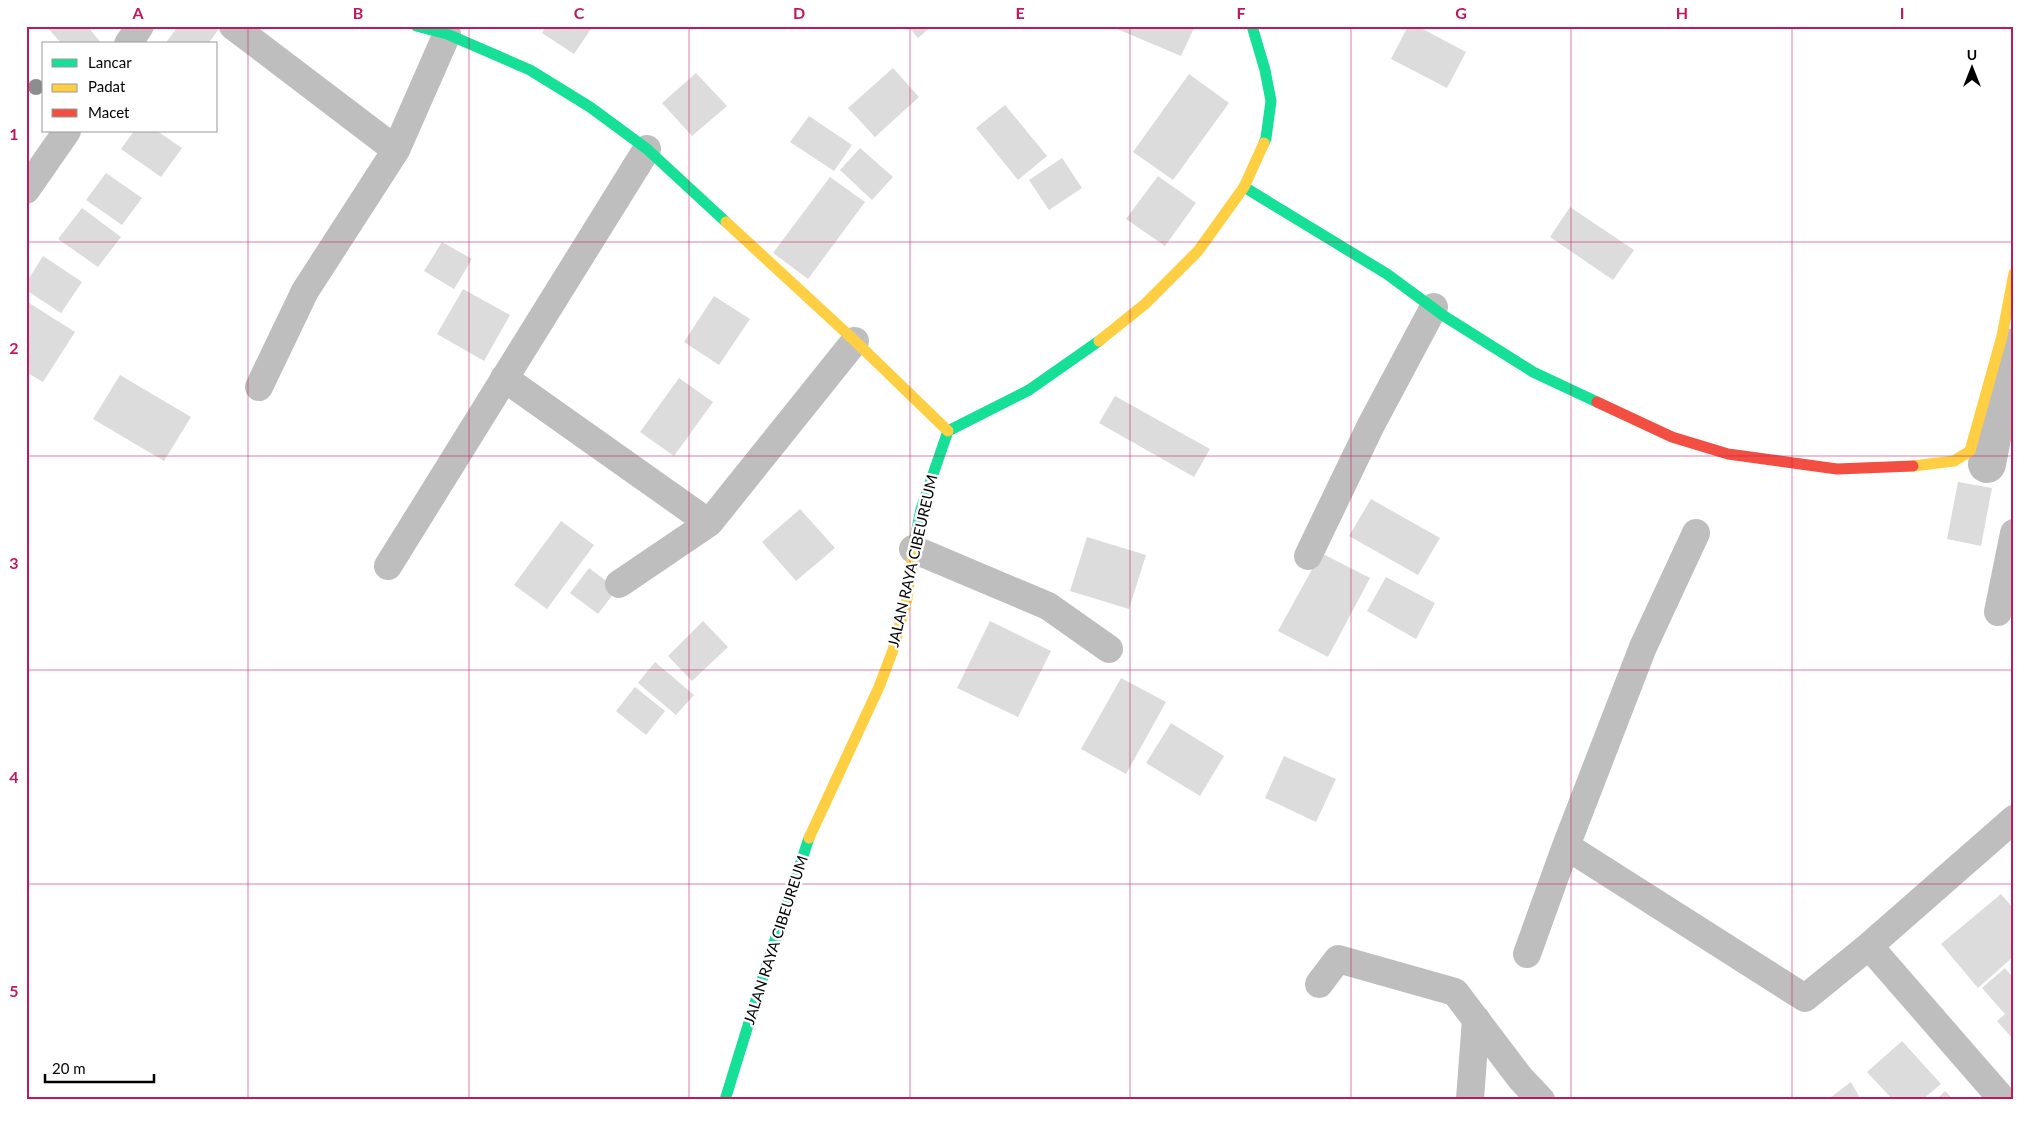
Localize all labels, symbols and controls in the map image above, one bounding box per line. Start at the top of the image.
text: A [131,3,144,22]
text: B [353,3,363,22]
text: C [574,3,585,22]
text: D [793,3,805,22]
text: E [1015,3,1025,22]
text: F [1236,3,1246,22]
text: G [1455,3,1467,22]
text: H [1676,3,1688,22]
text: I [1900,3,1904,22]
legend [42,42,218,132]
north arrow [1948,42,1998,92]
text: U [1967,46,1977,63]
text: Lancar [88,53,132,71]
text: Padat [88,77,126,95]
text: Macet [88,103,130,121]
text: 1 [9,124,19,143]
text: 2 [9,338,19,357]
street label: JALAN RAYA CIBEUREUM [883,473,941,649]
text: 3 [9,553,19,572]
text: 4 [9,767,19,786]
street label: JALAN RAYA CIBEUREUM [739,853,811,1026]
text: 5 [9,981,19,1000]
scale bar [45,1051,154,1083]
text: 20 m [52,1059,86,1077]

